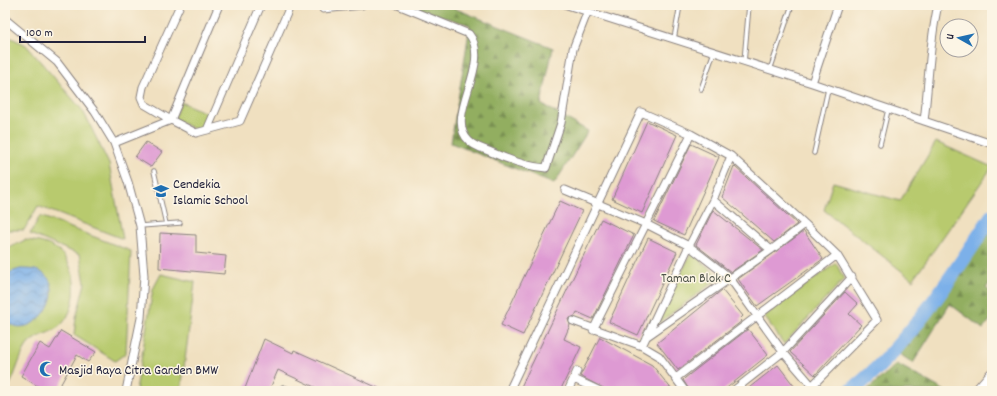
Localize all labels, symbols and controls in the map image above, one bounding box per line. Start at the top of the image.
scale bar [20,18,145,44]
north arrow [939,18,979,58]
text: 100 m [26,25,53,42]
text: U [943,33,959,41]
place label: Cendekia Islamic School [173,175,249,211]
school or university icon: Cendekia Islamic School [152,182,170,200]
park label: Taman Blok C [661,269,731,289]
mosque icon: Masjid Raya Citra Garden BMW [38,360,56,378]
place label: Masjid Raya Citra Garden BMW [59,361,219,381]

